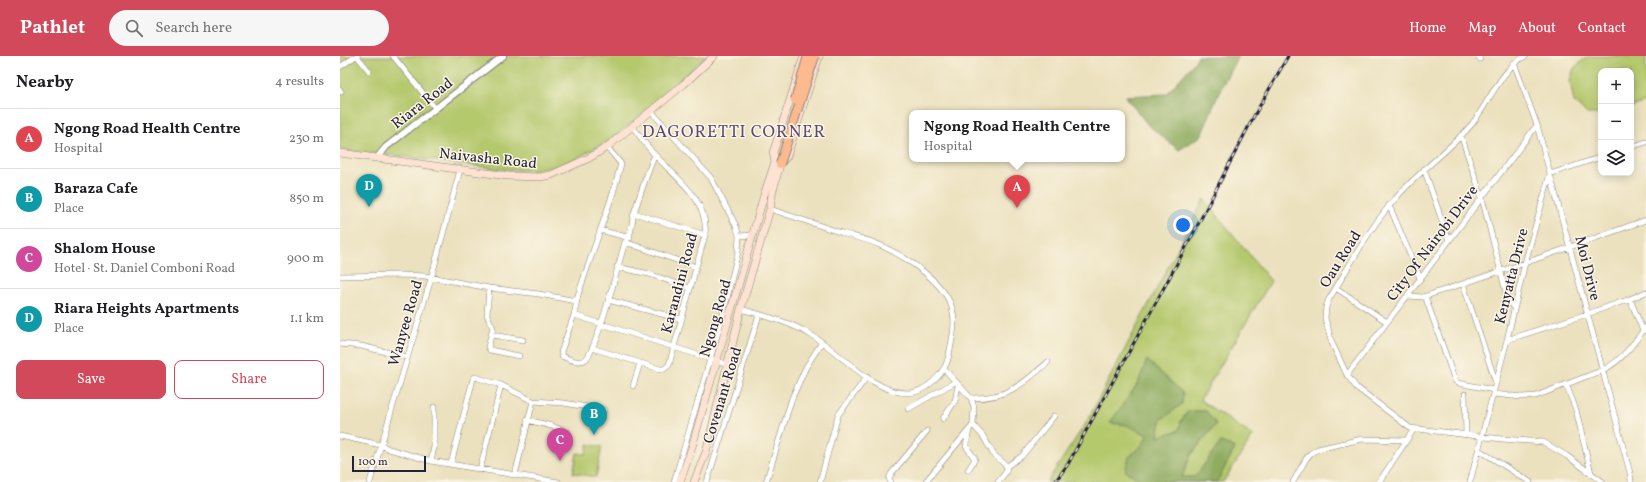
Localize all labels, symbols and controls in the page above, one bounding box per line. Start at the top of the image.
search box [109,10,389,46]
text: Pathlet [20,15,85,41]
icon: search [123,17,145,39]
text: Search here [155,18,232,39]
text: Home [1409,19,1446,38]
text: Map [1468,19,1496,38]
text: About [1518,19,1556,38]
text: Contact [1578,19,1626,38]
map controls [1598,68,1634,176]
button: + [1598,68,1634,104]
text: Nearby [16,71,74,94]
text: 4 results [275,73,324,91]
street label: Riara Road [388,73,458,135]
button: − [1598,104,1634,140]
popup [909,110,1125,162]
text: Ngong Road Health Centre [924,117,1110,138]
text: Ngong Road Health Centre [54,119,240,140]
district label: DAGORETTI CORNER [642,121,826,144]
text: A [24,130,34,148]
text: 230 m [289,130,324,148]
text: Hospital [924,138,972,156]
text: Hospital [54,140,103,158]
button: layers [1598,140,1634,176]
street label: Naivasha Road [438,144,538,175]
pin: D [356,174,382,207]
pin: A [1004,175,1030,208]
text: Baraza Cafe [54,179,138,200]
street label: City Of Nairobi Drive [1383,182,1484,306]
text: B [25,190,33,208]
text: 850 m [290,190,324,208]
text: Place [54,200,84,218]
your location [1173,215,1193,235]
street label: Kenyatta Drive [1490,226,1534,326]
street label: Oau Road [1315,227,1367,292]
street label: Karandini Road [657,231,704,336]
street label: Moi Drive [1568,234,1605,303]
text: Shalom House [54,239,155,260]
text: C [25,250,33,268]
text: 900 m [287,250,324,268]
text: Hotel · St. Daniel Comboni Road [54,260,235,278]
street label: Ngong Road [695,277,738,360]
street label: Wanyee Road [384,278,429,369]
text: Riara Heights Apartments [54,299,239,320]
text: D [24,310,34,328]
text: 1.1 km [290,310,324,328]
text: Place [54,320,84,338]
street label: Covenant Road [699,345,748,446]
button: Save [16,360,166,399]
button: Share [174,360,324,399]
pin: B [581,402,607,435]
pin: C [547,428,573,461]
scale bar [352,454,426,473]
text: 100 m [358,455,388,470]

